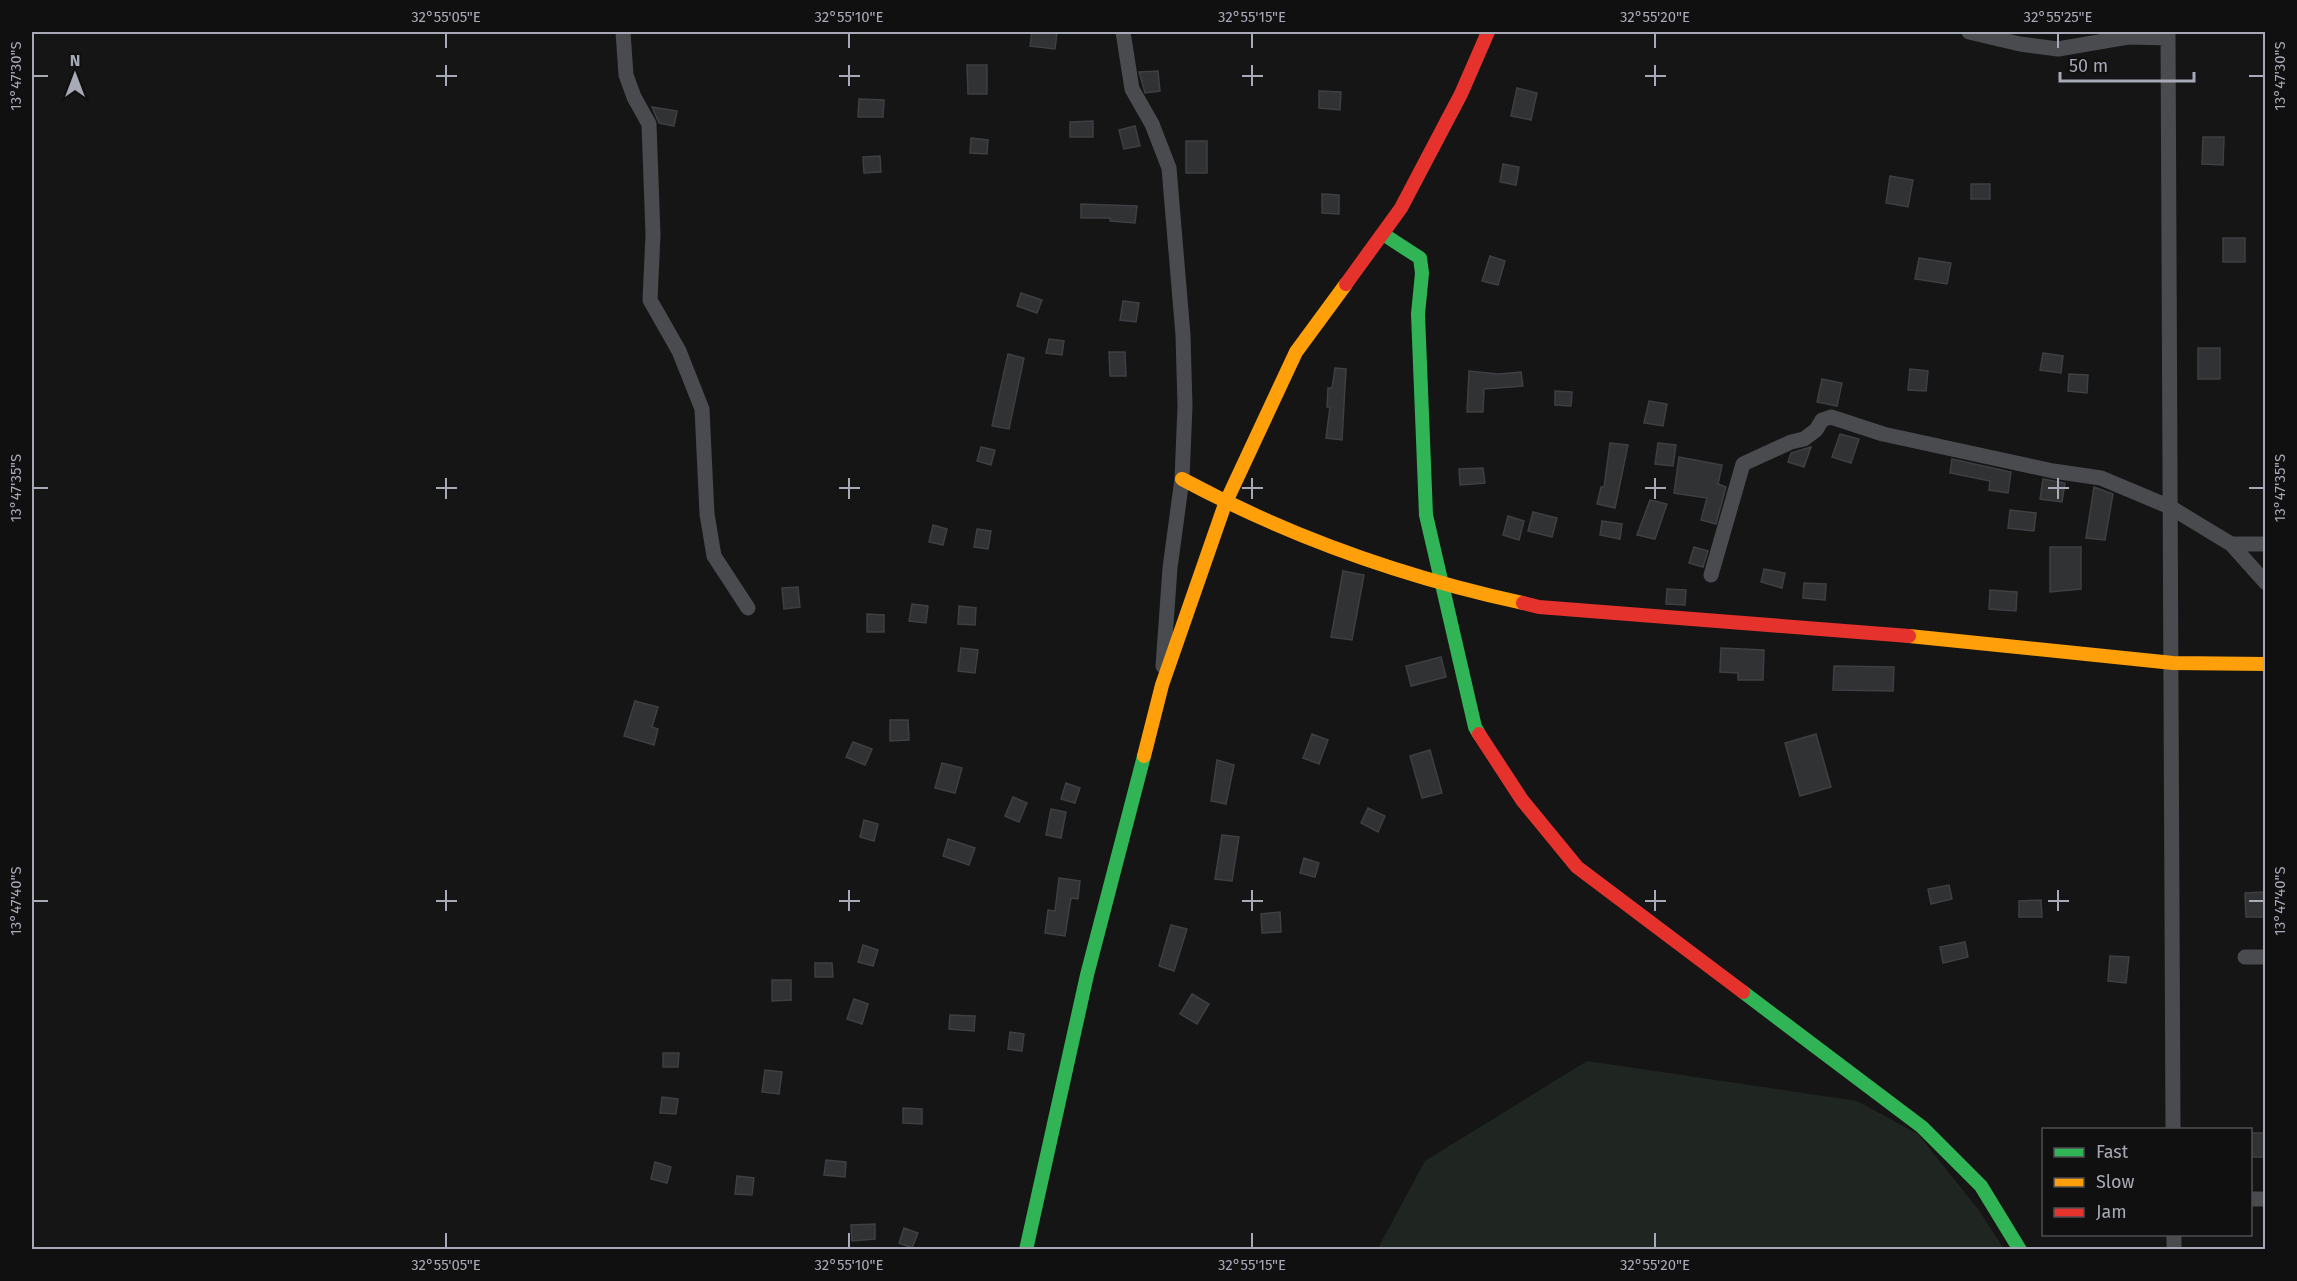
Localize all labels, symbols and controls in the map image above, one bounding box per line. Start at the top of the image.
text: 32°55'05"E [411,8,481,26]
text: 32°55'10"E [814,8,884,26]
text: 32°55'15"E [1218,8,1286,26]
text: 32°55'20"E [1620,8,1690,26]
text: 32°55'25"E [2024,8,2092,26]
text: 13°47'30"S [7,41,25,111]
text: 13°47'30"S [2271,41,2289,111]
north arrow [45,45,105,105]
scale bar [2060,45,2194,83]
text: N [70,51,80,70]
text: 50 m [2069,55,2108,77]
text: 13°47'35"S [7,454,25,522]
text: 13°47'35"S [2271,454,2289,522]
text: 13°47'40"S [7,866,25,936]
text: 13°47'40"S [2271,866,2289,936]
legend [2042,1128,2252,1236]
text: Fast [2096,1141,2129,1163]
text: Slow [2096,1171,2135,1193]
text: Jam [2096,1201,2127,1223]
text: 32°55'05"E [411,1256,481,1274]
text: 32°55'10"E [814,1256,884,1274]
text: 32°55'15"E [1218,1256,1286,1274]
text: 32°55'20"E [1620,1256,1690,1274]

